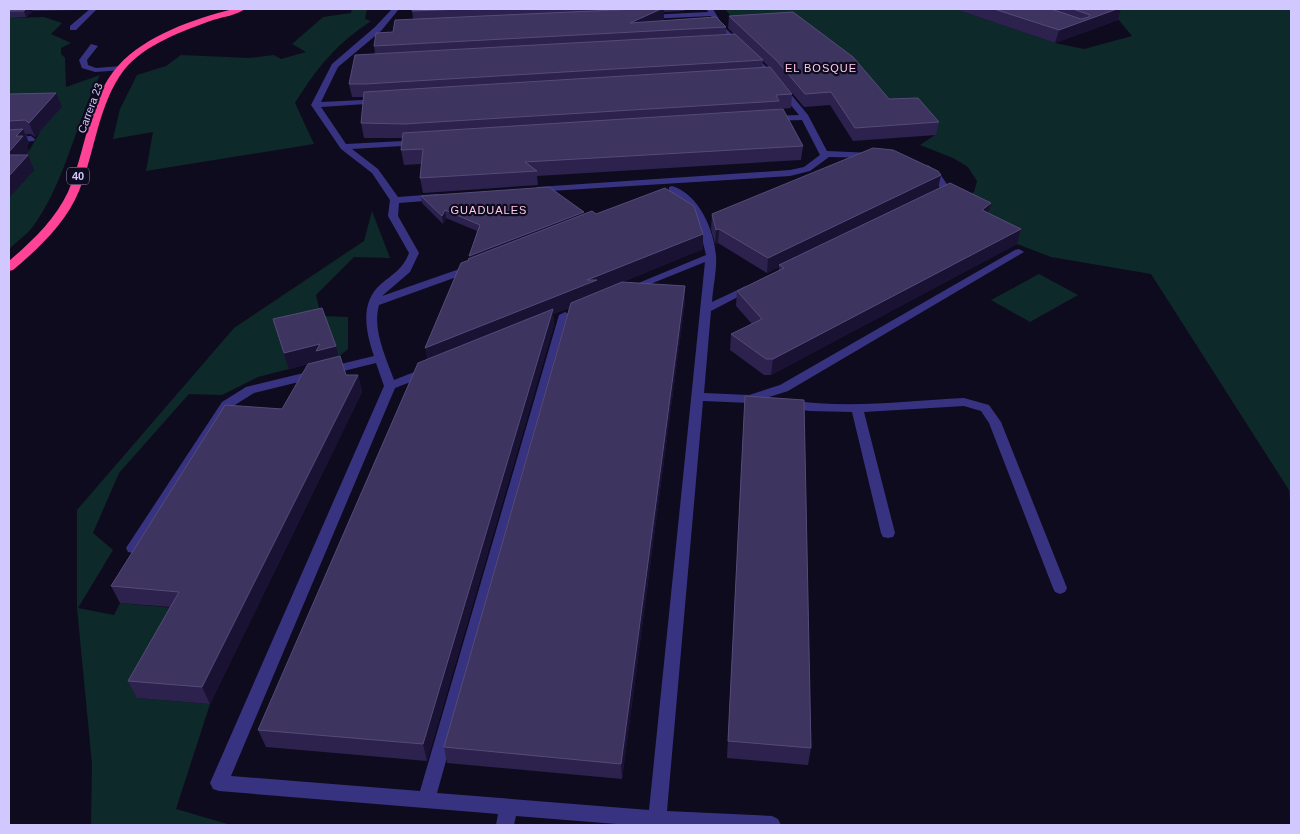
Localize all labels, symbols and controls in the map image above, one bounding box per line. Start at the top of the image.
district label: EL BOSQUE [785,62,857,74]
street label: Carrera 23 [75,81,105,135]
road number: 40 [67,168,89,185]
district label: GUADUALES [451,204,527,216]

